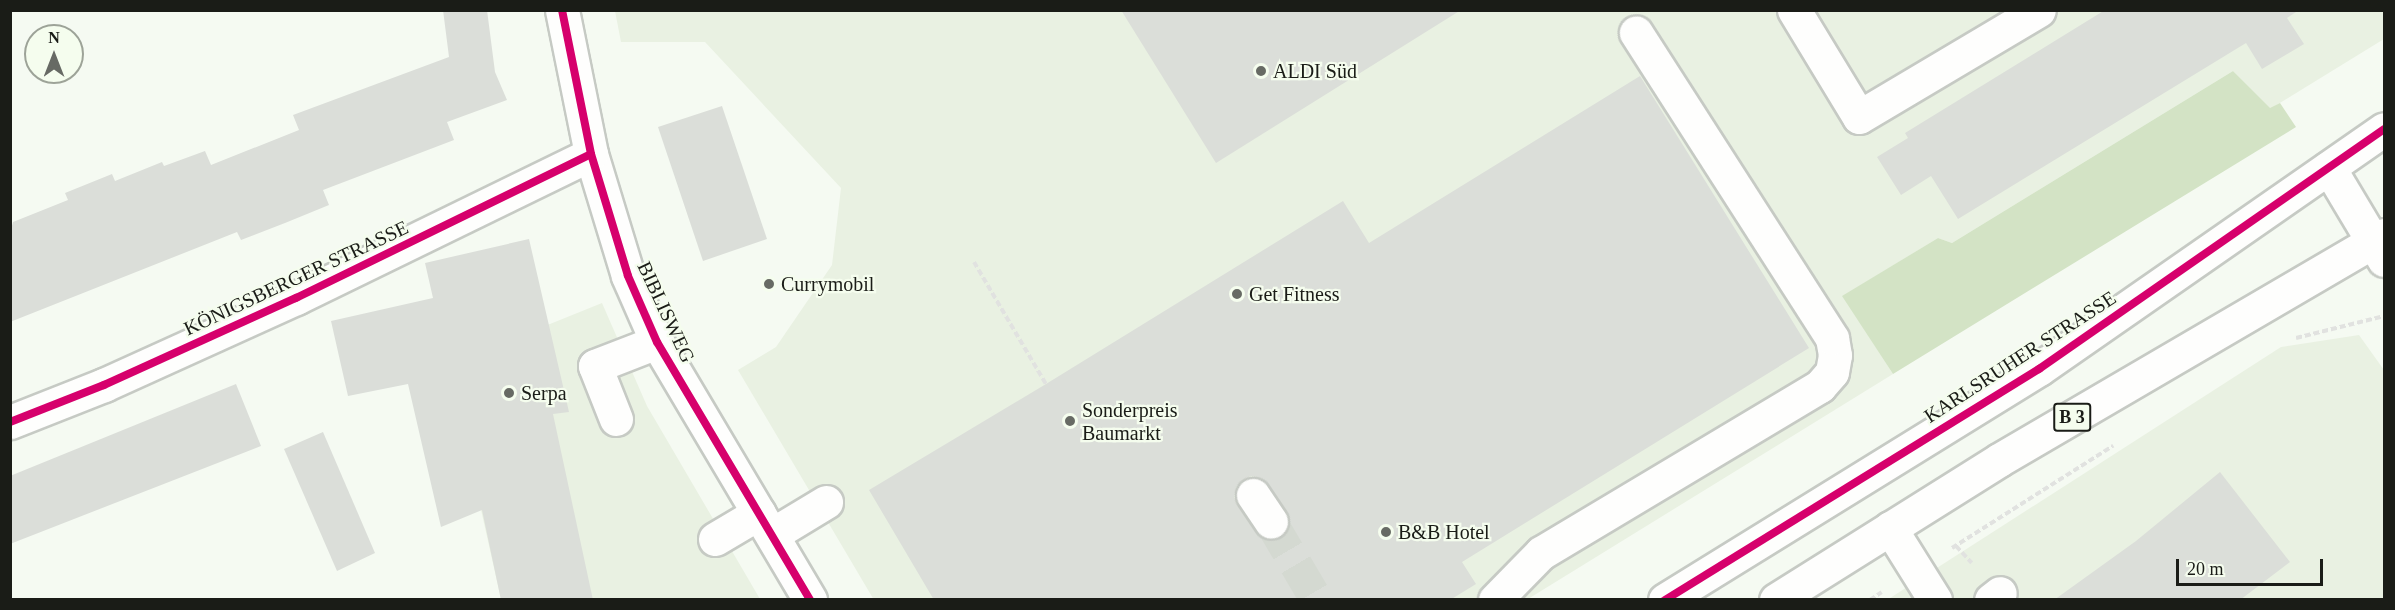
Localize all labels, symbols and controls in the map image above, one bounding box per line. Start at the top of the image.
north arrow [24,24,84,84]
text: N [48,29,60,46]
place label: ALDI Süd [1273,59,1357,83]
marker: ALDI Süd [1254,64,1268,78]
street label: KÖNIGSBERGER STRASSE [180,215,412,341]
street label: BIBLISWEG [632,258,700,366]
place label: Currymobil [781,272,874,296]
marker: Currymobil [762,277,776,291]
place label: Get Fitness [1249,282,1340,306]
street label: KARLSRUHER STRASSE [1920,286,2120,428]
marker: Get Fitness [1230,287,1244,301]
place label: Serpa [521,381,567,405]
marker: Serpa [502,386,516,400]
place label: Sonderpreis Baumarkt [1082,398,1178,445]
road number: B 3 [2052,402,2092,432]
marker: Sonderpreis Baumarkt [1063,414,1077,428]
place label: B&B Hotel [1398,520,1490,544]
marker: B&B Hotel [1379,525,1393,539]
scale bar [2179,547,2326,585]
text: 20 m [2187,559,2224,579]

